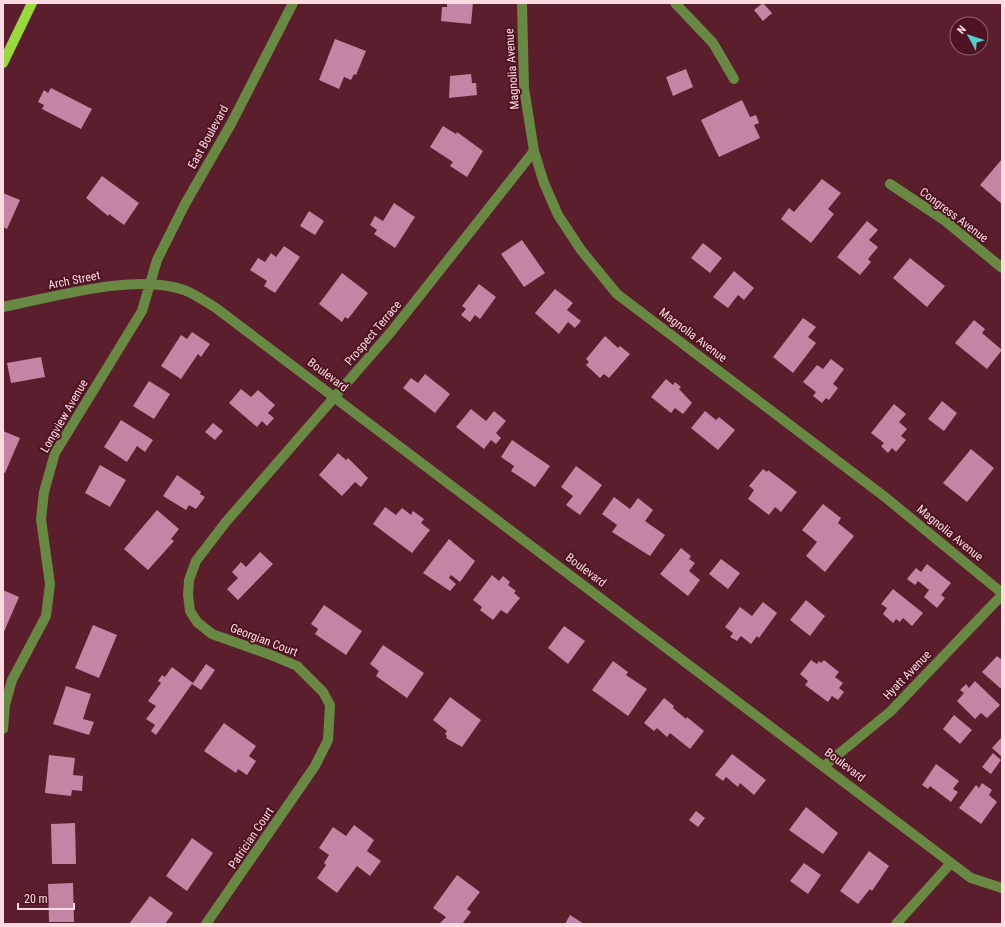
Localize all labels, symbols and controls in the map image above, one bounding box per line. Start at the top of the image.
north arrow [949,16,989,56]
text: N [955,23,969,37]
street label: Magnolia Avenue [502,28,522,110]
street label: East Boulevard [185,103,231,171]
street label: Congress Avenue [917,185,991,245]
street label: Arch Street [47,268,102,292]
street label: Prospect Terrace [342,298,404,368]
street label: Magnolia Avenue [656,305,730,365]
street label: Boulevard [305,355,351,395]
street label: Longview Avenue [37,377,91,455]
street label: Magnolia Avenue [914,502,986,564]
street label: Boulevard [563,550,609,590]
street label: Georgian Court [228,621,300,659]
street label: Hyatt Avenue [880,647,934,702]
street label: Boulevard [822,745,868,785]
street label: Patrician Court [225,804,277,871]
scale bar [18,885,74,911]
text: 20 m [24,892,48,906]

